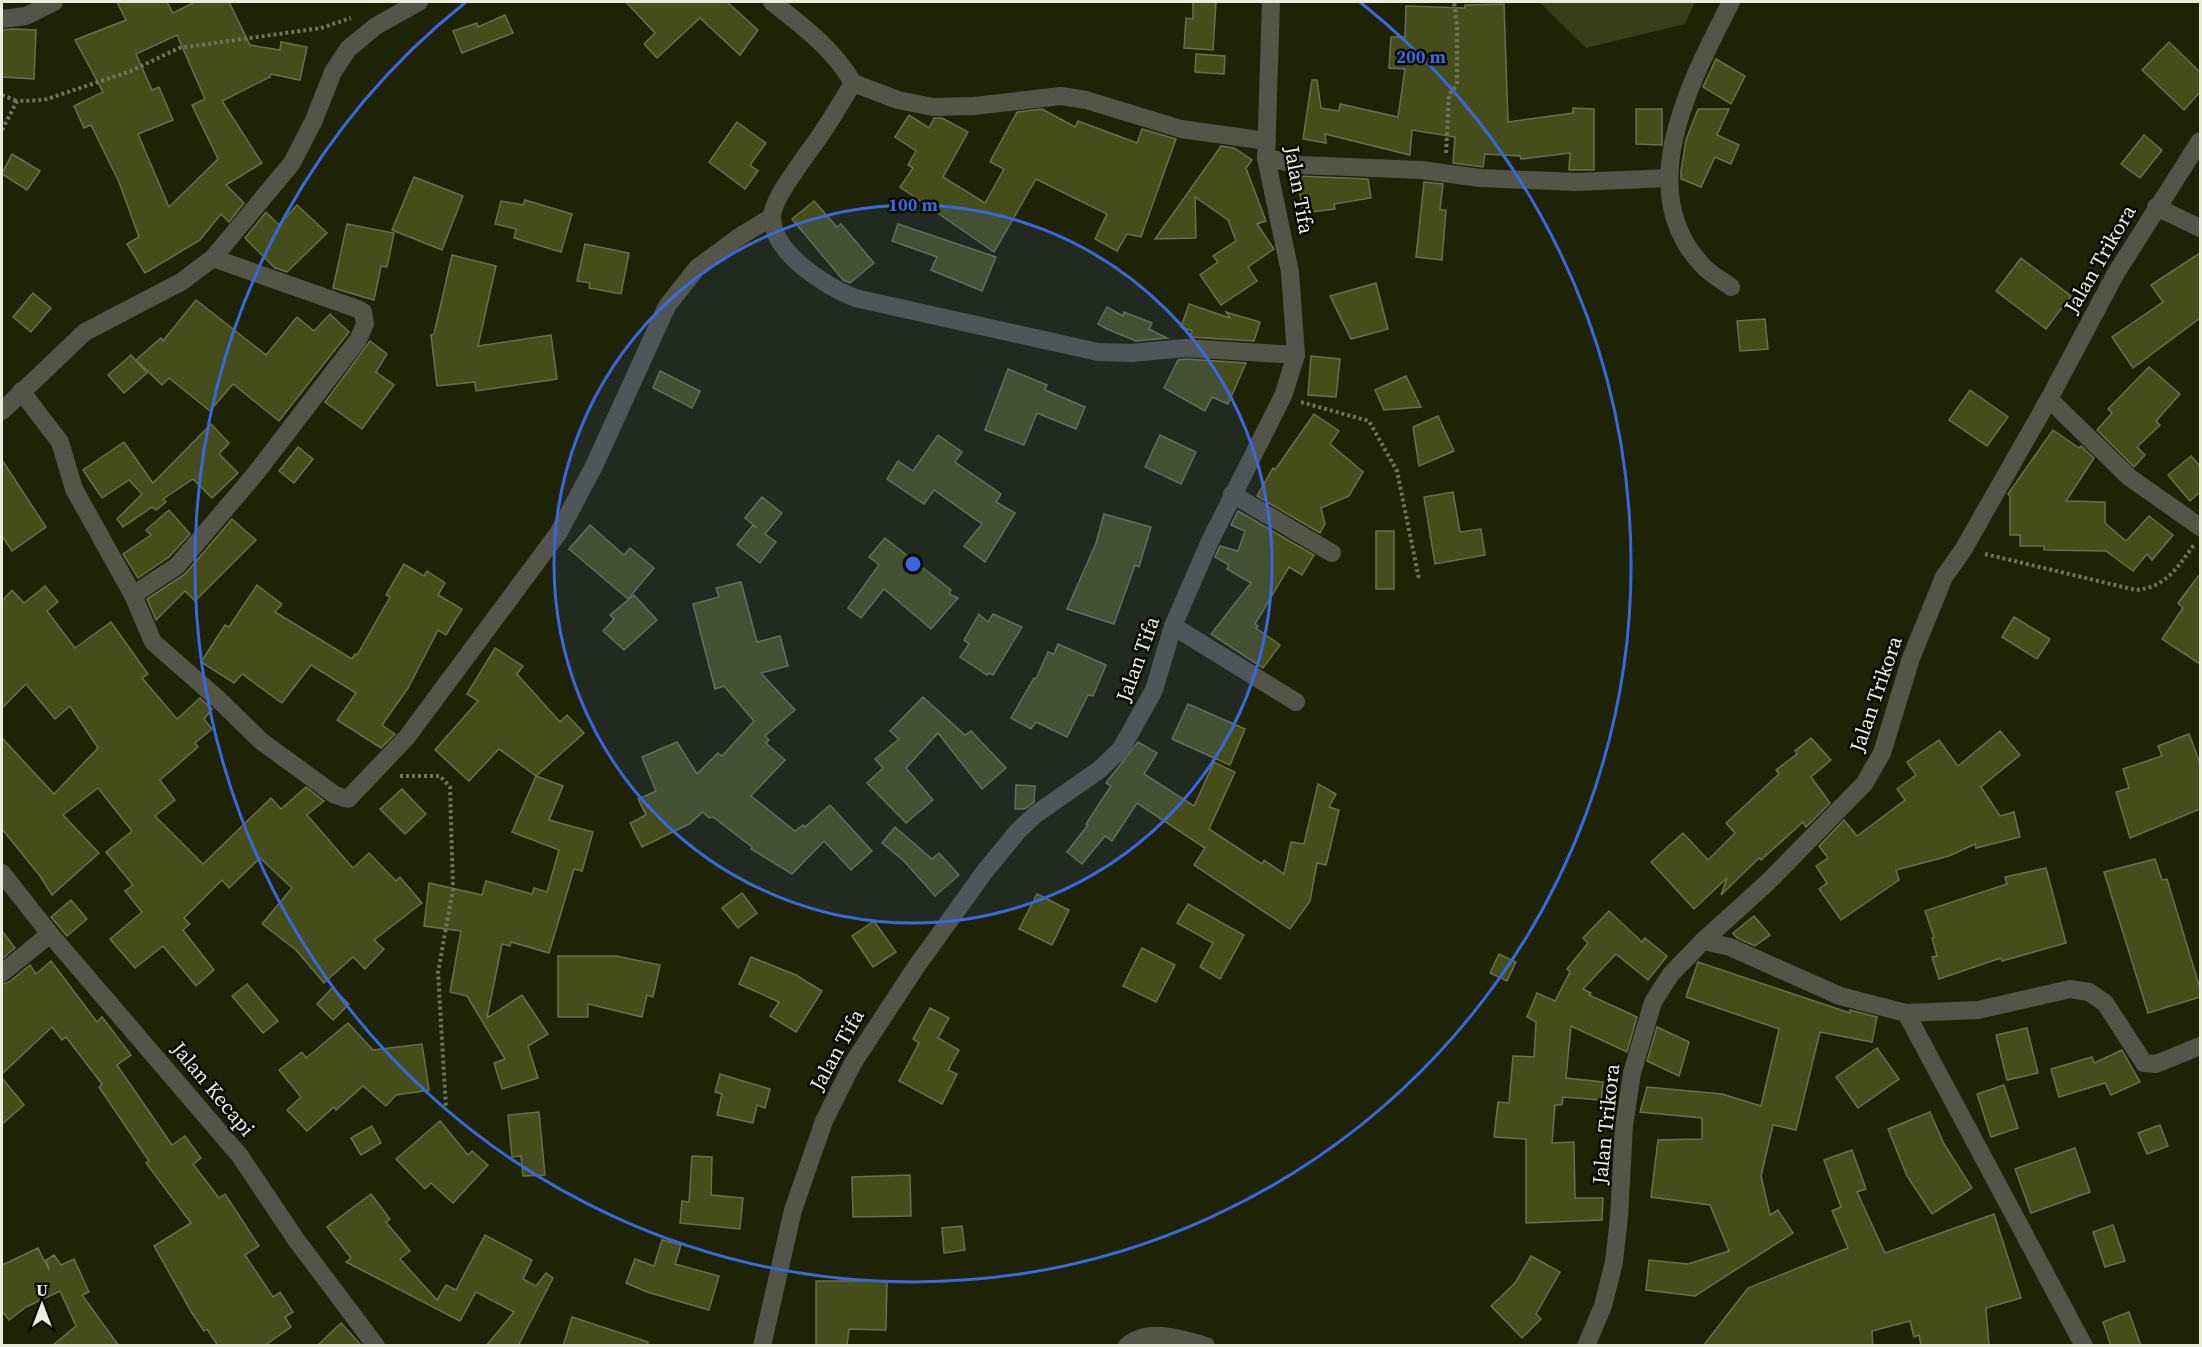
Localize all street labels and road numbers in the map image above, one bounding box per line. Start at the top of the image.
street label: Jalan Tifa [1277,143,1322,237]
street label: Jalan Trikora [2056,199,2143,319]
street label: Jalan Tifa [1108,612,1166,707]
street label: Jalan Trikora [1842,632,1909,757]
street label: Jalan Tifa [802,1004,871,1097]
street label: Jalan Kecapi [164,1034,262,1142]
street label: Jalan Trikora [1585,1062,1626,1187]

